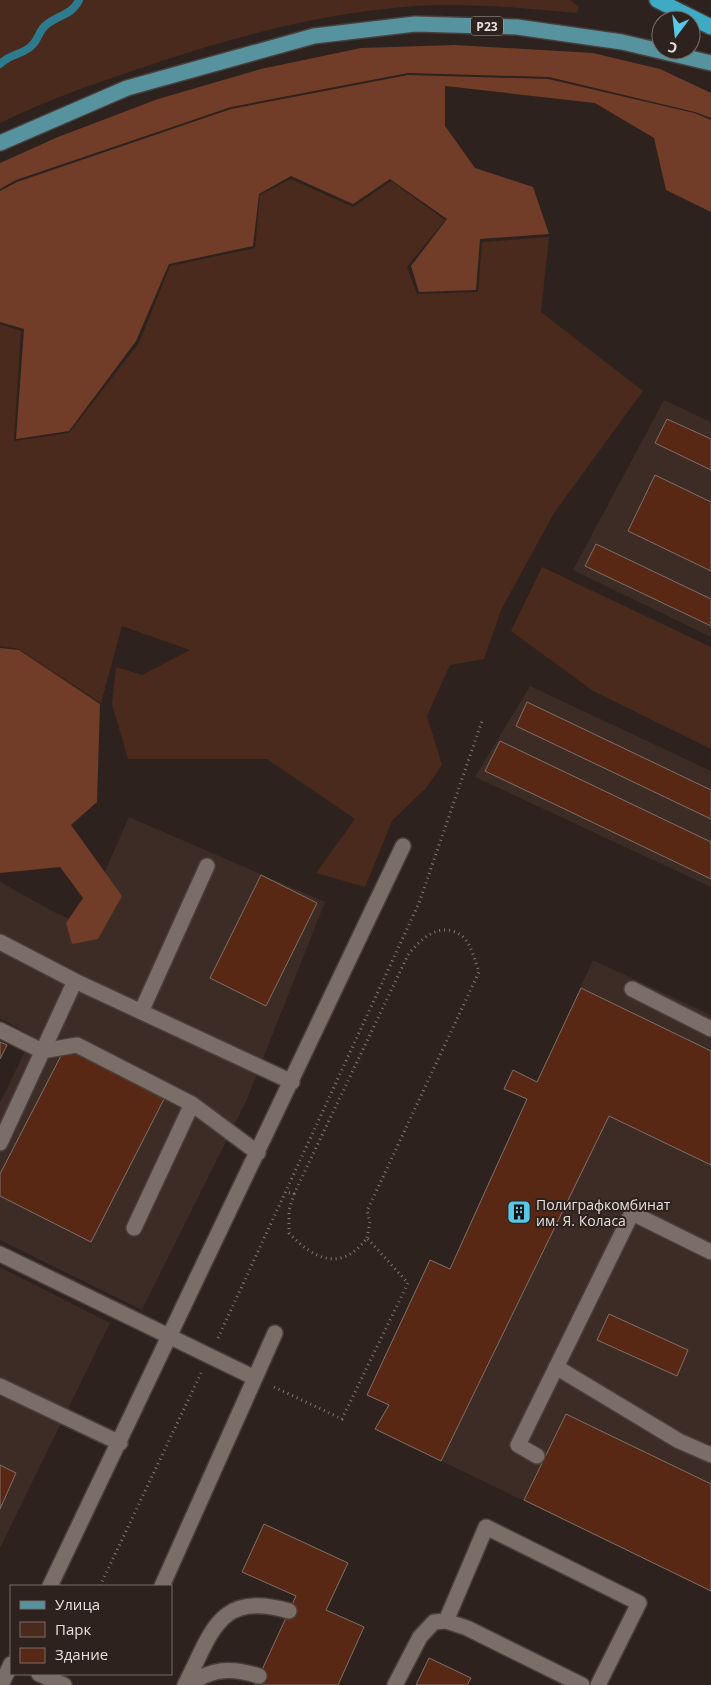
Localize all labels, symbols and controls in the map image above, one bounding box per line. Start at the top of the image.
north arrow [651,10,701,60]
road number: Р23 [471,16,503,36]
text: С [666,38,679,58]
place label: Полиграфкомбинат им. Я. Коласа [536,1195,671,1230]
building icon: Полиграфкомбинат им. Я. Коласа [506,1199,532,1225]
legend [10,1585,172,1675]
text: Улица [55,1594,100,1614]
text: Парк [55,1619,91,1639]
text: Здание [55,1644,108,1664]

